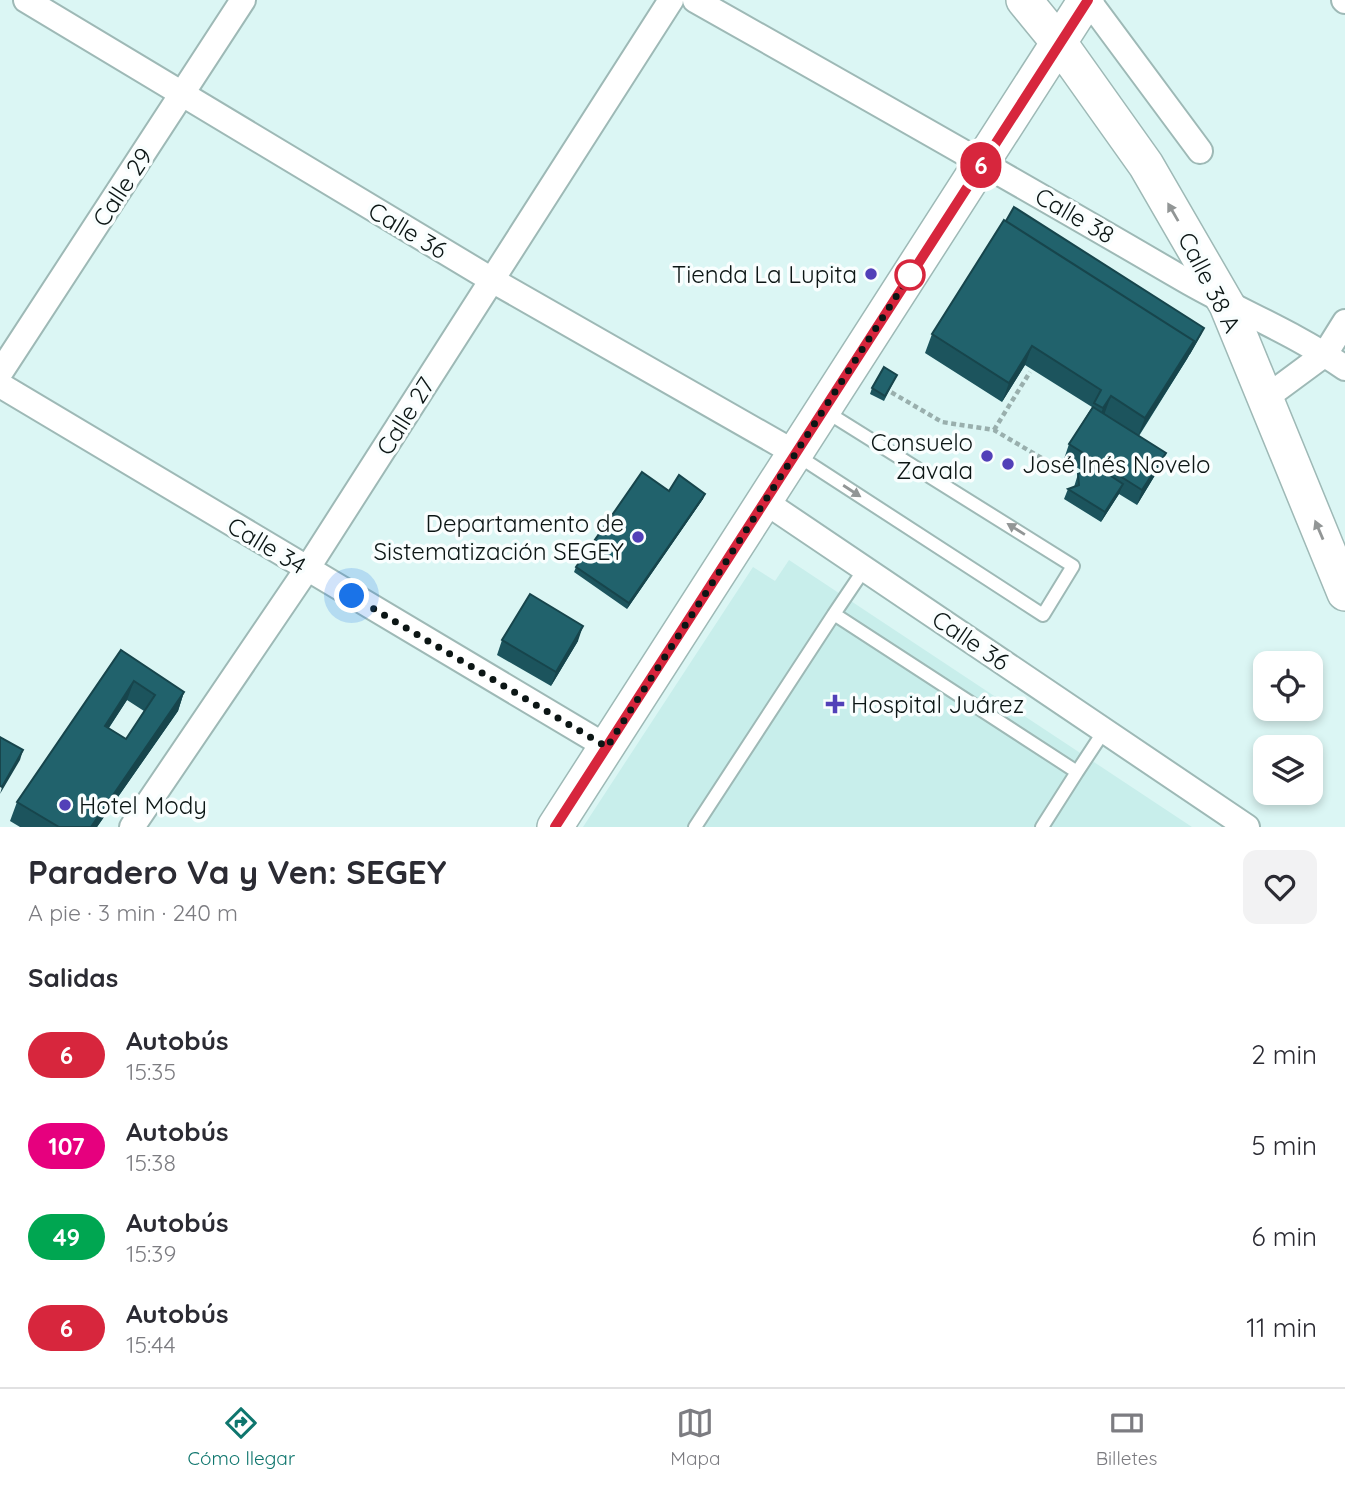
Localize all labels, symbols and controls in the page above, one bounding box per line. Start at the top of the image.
street label: Calle 29 [86,142,158,232]
line badge: 6 [958,142,1004,188]
text: 6 [974,150,988,180]
street label: Calle 38 [1030,180,1120,250]
street label: Calle 36 [363,195,453,265]
one-way arrow [1167,202,1180,221]
street label: Calle 38 A [1172,227,1248,337]
place label: Tienda La Lupita [672,259,857,289]
unlabelled marker [895,260,925,290]
marker: Tienda La Lupita [863,266,879,282]
street label: Calle 27 [369,371,441,461]
place label: Consuelo Zavala [871,427,973,485]
marker: Consuelo Zavala [979,448,995,464]
place label: José Inés Novelo [1022,449,1211,479]
marker: José Inés Novelo [1000,456,1016,472]
one-way arrow [842,484,862,497]
place label: Departamento de Sistematización SEGEY [373,508,624,566]
street label: Calle 34 [222,510,312,580]
one-way arrow [1313,519,1324,540]
one-way arrow [1006,523,1025,536]
marker: Departamento de Sistematización SEGEY [630,529,646,545]
your location [334,578,369,613]
street label: Calle 36 [927,603,1015,677]
map controls [1253,651,1323,805]
button: locate [1253,651,1323,721]
place label: Hospital Juárez [851,689,1024,719]
marker: Hospital Juárez [825,694,845,714]
button: layers [1253,735,1323,805]
place label: Hotel Mody [79,790,207,820]
marker: Hotel Mody [57,797,73,813]
button: heart [1243,850,1317,924]
text: Paradero Va y Ven: SEGEY [28,851,446,892]
text: A pie · 3 min · 240 m [28,898,238,927]
text: Salidas [28,961,118,994]
text: Autobús [126,1024,228,1057]
text: 2 min [1251,1038,1317,1071]
text: 6 [60,1040,73,1070]
text: 15:35 [126,1057,176,1086]
text: Autobús [126,1115,228,1148]
text: 5 min [1251,1129,1317,1162]
text: 107 [48,1131,85,1161]
text: 15:38 [126,1148,176,1177]
text: Autobús [126,1206,228,1239]
text: 6 min [1252,1220,1317,1253]
text: 49 [53,1222,80,1252]
text: 15:39 [126,1239,176,1268]
text: Autobús [126,1297,228,1330]
text: 11 min [1246,1311,1317,1344]
text: 6 [60,1313,73,1343]
text: 15:44 [126,1330,176,1359]
tab: Cómo llegar [188,1404,295,1470]
tab: Mapa [670,1404,721,1470]
tab: Billetes [1096,1404,1157,1470]

